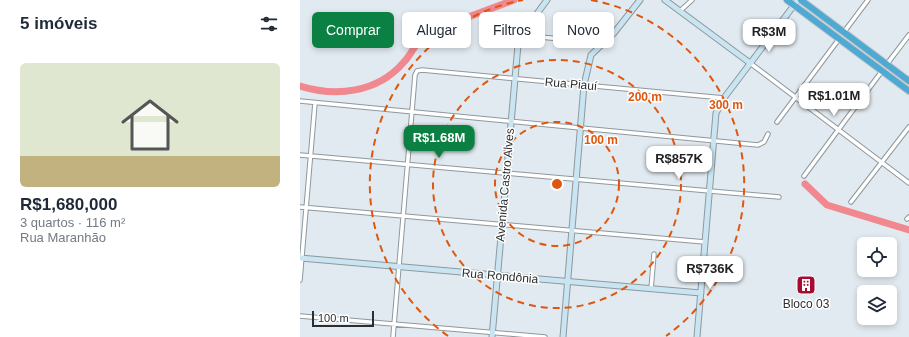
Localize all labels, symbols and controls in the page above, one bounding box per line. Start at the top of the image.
chip: Comprar [312,12,394,48]
chip: Alugar [402,12,471,48]
chip: Filtros [479,12,545,48]
chip: Novo [553,12,614,48]
icon: filters [258,13,280,35]
text: 5 imóveis [20,14,98,33]
pin: R$3M [745,19,793,53]
text: R$3M [752,24,786,39]
street label: Rua Piauí [544,75,599,93]
pin: R$1.01M [797,83,871,117]
text: R$1.01M [808,88,860,103]
icon: home [114,89,186,161]
text: 200 m [628,90,662,104]
text: 300 m [709,98,743,112]
pin: R$1.68M [402,125,476,159]
street label: Avenida Castro Alves [493,128,517,242]
text: R$1.68M [413,130,465,145]
text: 100 m [584,133,618,147]
pin: R$857K [646,146,712,180]
text: R$857K [655,151,703,166]
centre of rings [550,177,564,191]
text: R$1,680,000 [20,195,117,214]
text: 3 quartos · 116 m² [20,215,125,230]
text: Rua Maranhão [20,230,106,245]
map controls [857,237,897,325]
button: locate [857,237,897,277]
pin: R$736K [677,256,743,290]
text: R$736K [686,261,734,276]
street label: Rua Rondônia [461,266,539,286]
building icon: Bloco 03 [795,274,817,296]
button: layers [857,285,897,325]
place label: Bloco 03 [783,297,830,311]
scale bar [312,309,374,328]
text: 100 m [318,312,349,324]

